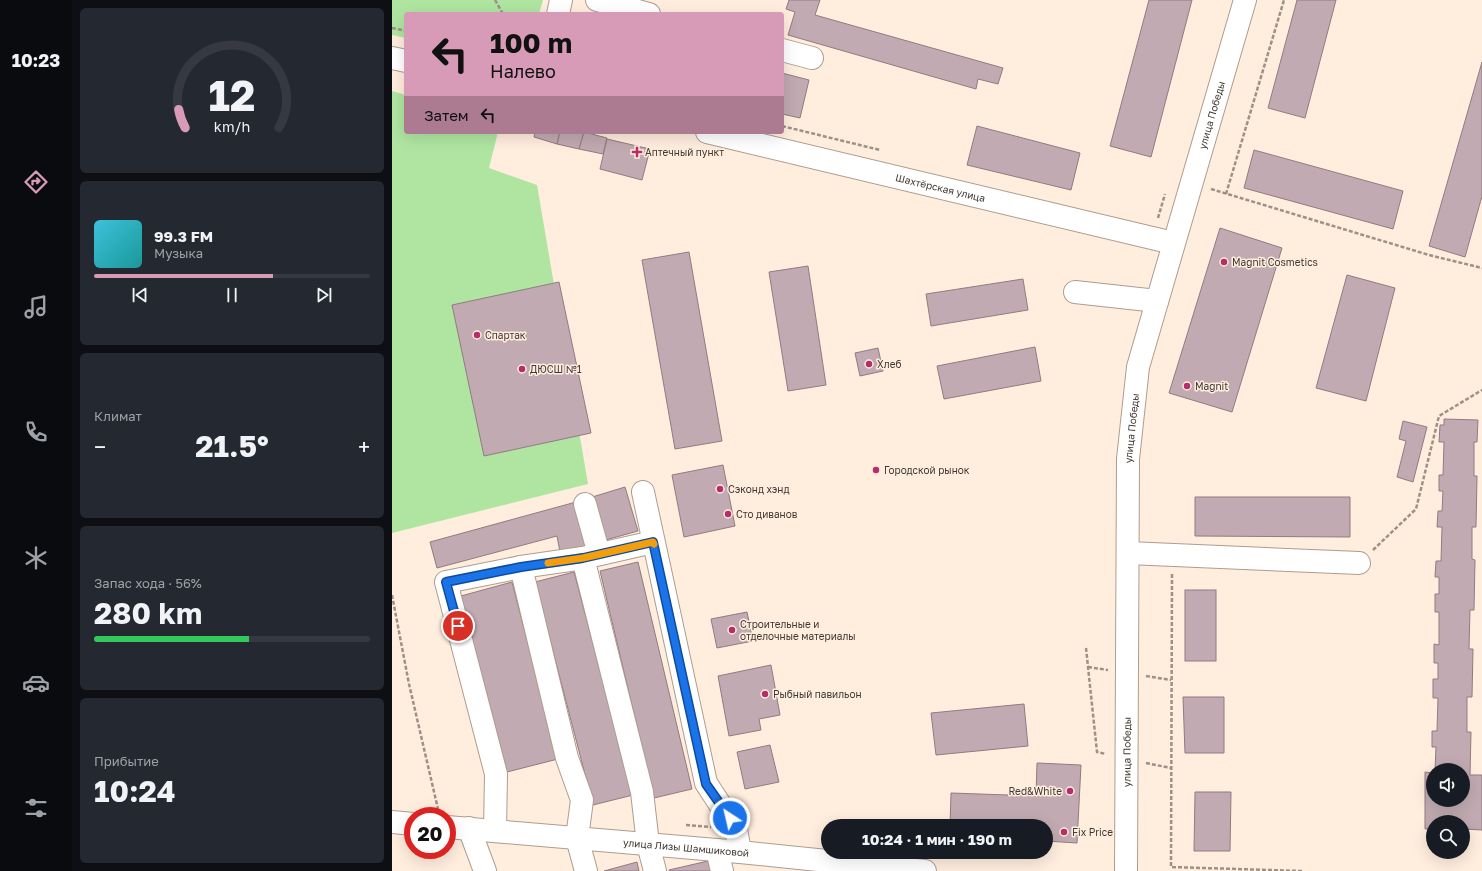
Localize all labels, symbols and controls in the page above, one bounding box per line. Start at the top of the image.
text: 100 m [490,26,572,59]
icon: left [424,28,476,80]
text: 10:23 [12,49,60,71]
text: Налево [490,60,556,82]
text: 12 [209,70,255,120]
street label: улица Победы [1196,80,1227,150]
icon: left [477,104,499,126]
text: Затем [424,106,469,124]
text: km/h [214,118,250,135]
place label: Аптечный пункт [645,146,724,158]
marker: Аптечный пункт [632,147,642,157]
icon: directions [22,168,50,196]
street label: Шахтёрская улица [894,171,987,204]
text: 99.3 FM [154,227,213,245]
text: Музыка [154,245,203,261]
place label: Magnit Cosmetics [1232,256,1318,268]
marker: Magnit Cosmetics [1219,257,1229,267]
icon: previous [129,284,151,306]
icon: pause [221,284,243,306]
icon: next [313,284,335,306]
icon: music [22,293,50,321]
place label: Спартак [485,329,526,341]
marker: Спартак [472,330,482,340]
place label: Хлеб [877,358,901,370]
marker: Хлеб [864,359,874,369]
place label: ДЮСШ №1 [530,363,582,375]
marker: ДЮСШ №1 [517,364,527,374]
place label: Magnit [1195,380,1228,392]
marker: Magnit [1182,381,1192,391]
street label: улица Победы [1122,393,1141,463]
text: Климат [94,408,142,424]
icon: phone [22,418,50,446]
text: 21.5° [195,428,269,464]
text: − [94,433,106,460]
text: + [358,433,370,460]
place label: Городской рынок [884,464,970,476]
marker: Городской рынок [871,465,881,475]
place label: Сэконд хэнд [728,483,789,495]
marker: Сэконд хэнд [715,484,725,494]
place label: Сто диванов [736,508,798,520]
marker: Сто диванов [723,509,733,519]
icon: climate [22,544,50,572]
text: Запас хода · 56% [94,575,202,591]
text: 280 km [94,595,202,631]
pin [441,609,475,643]
icon: arrive [447,615,469,637]
place label: Строительные и отделочные материалы [740,618,856,642]
marker: Строительные и отделочные материалы [727,625,737,635]
icon: car [22,669,50,697]
place label: Рыбный павильон [773,688,862,700]
marker: Рыбный павильон [760,689,770,699]
street label: улица Победы [1120,717,1133,787]
text: Прибытие [94,753,159,769]
map controls [1426,763,1470,859]
button: sound [1426,763,1470,807]
text: 10:24 [94,773,176,809]
place label: Red&White [1008,785,1062,797]
marker: Red&White [1065,786,1075,796]
icon: filters [22,794,50,822]
position arrow [709,797,751,839]
speed limit sign: 20 [404,807,456,859]
button: search [1426,815,1470,859]
place label: Fix Price [1072,826,1113,838]
marker: Fix Price [1059,827,1069,837]
text: 10:24 · 1 мин · 190 m [862,830,1012,848]
street label: улица Лизы Шамшиковой [623,836,750,859]

